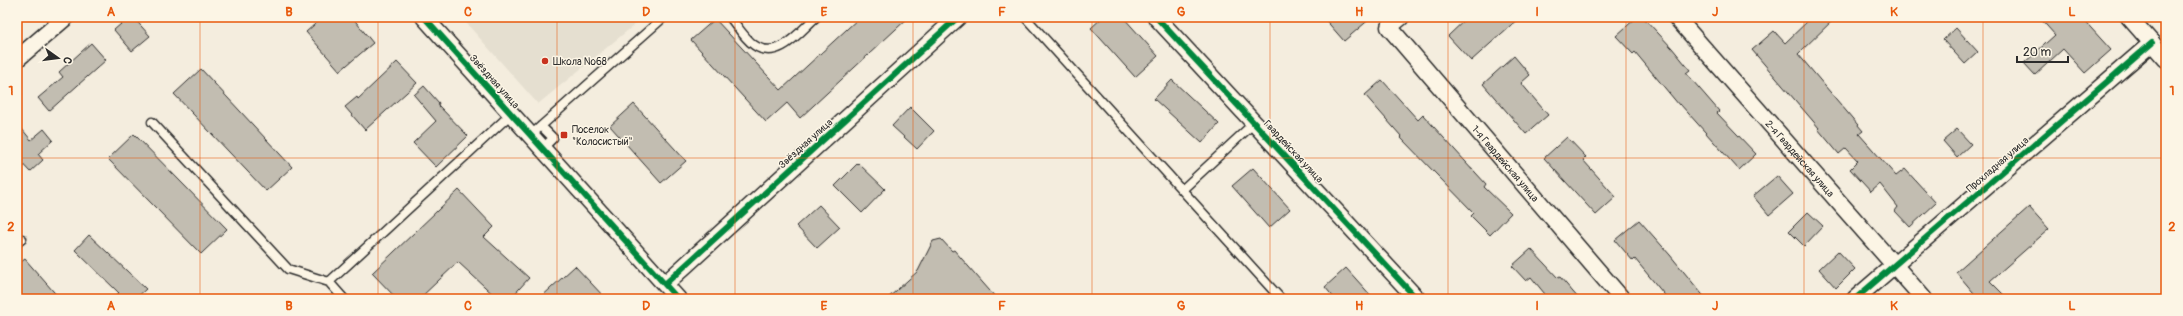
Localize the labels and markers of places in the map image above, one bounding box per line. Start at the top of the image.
marker: Школа №68 [540,56,550,66]
place label: Школа №68 [553,56,607,68]
place label: Поселок "Колосистый" [572,124,633,148]
marker: Поселок "Колосистый" [559,130,569,140]

